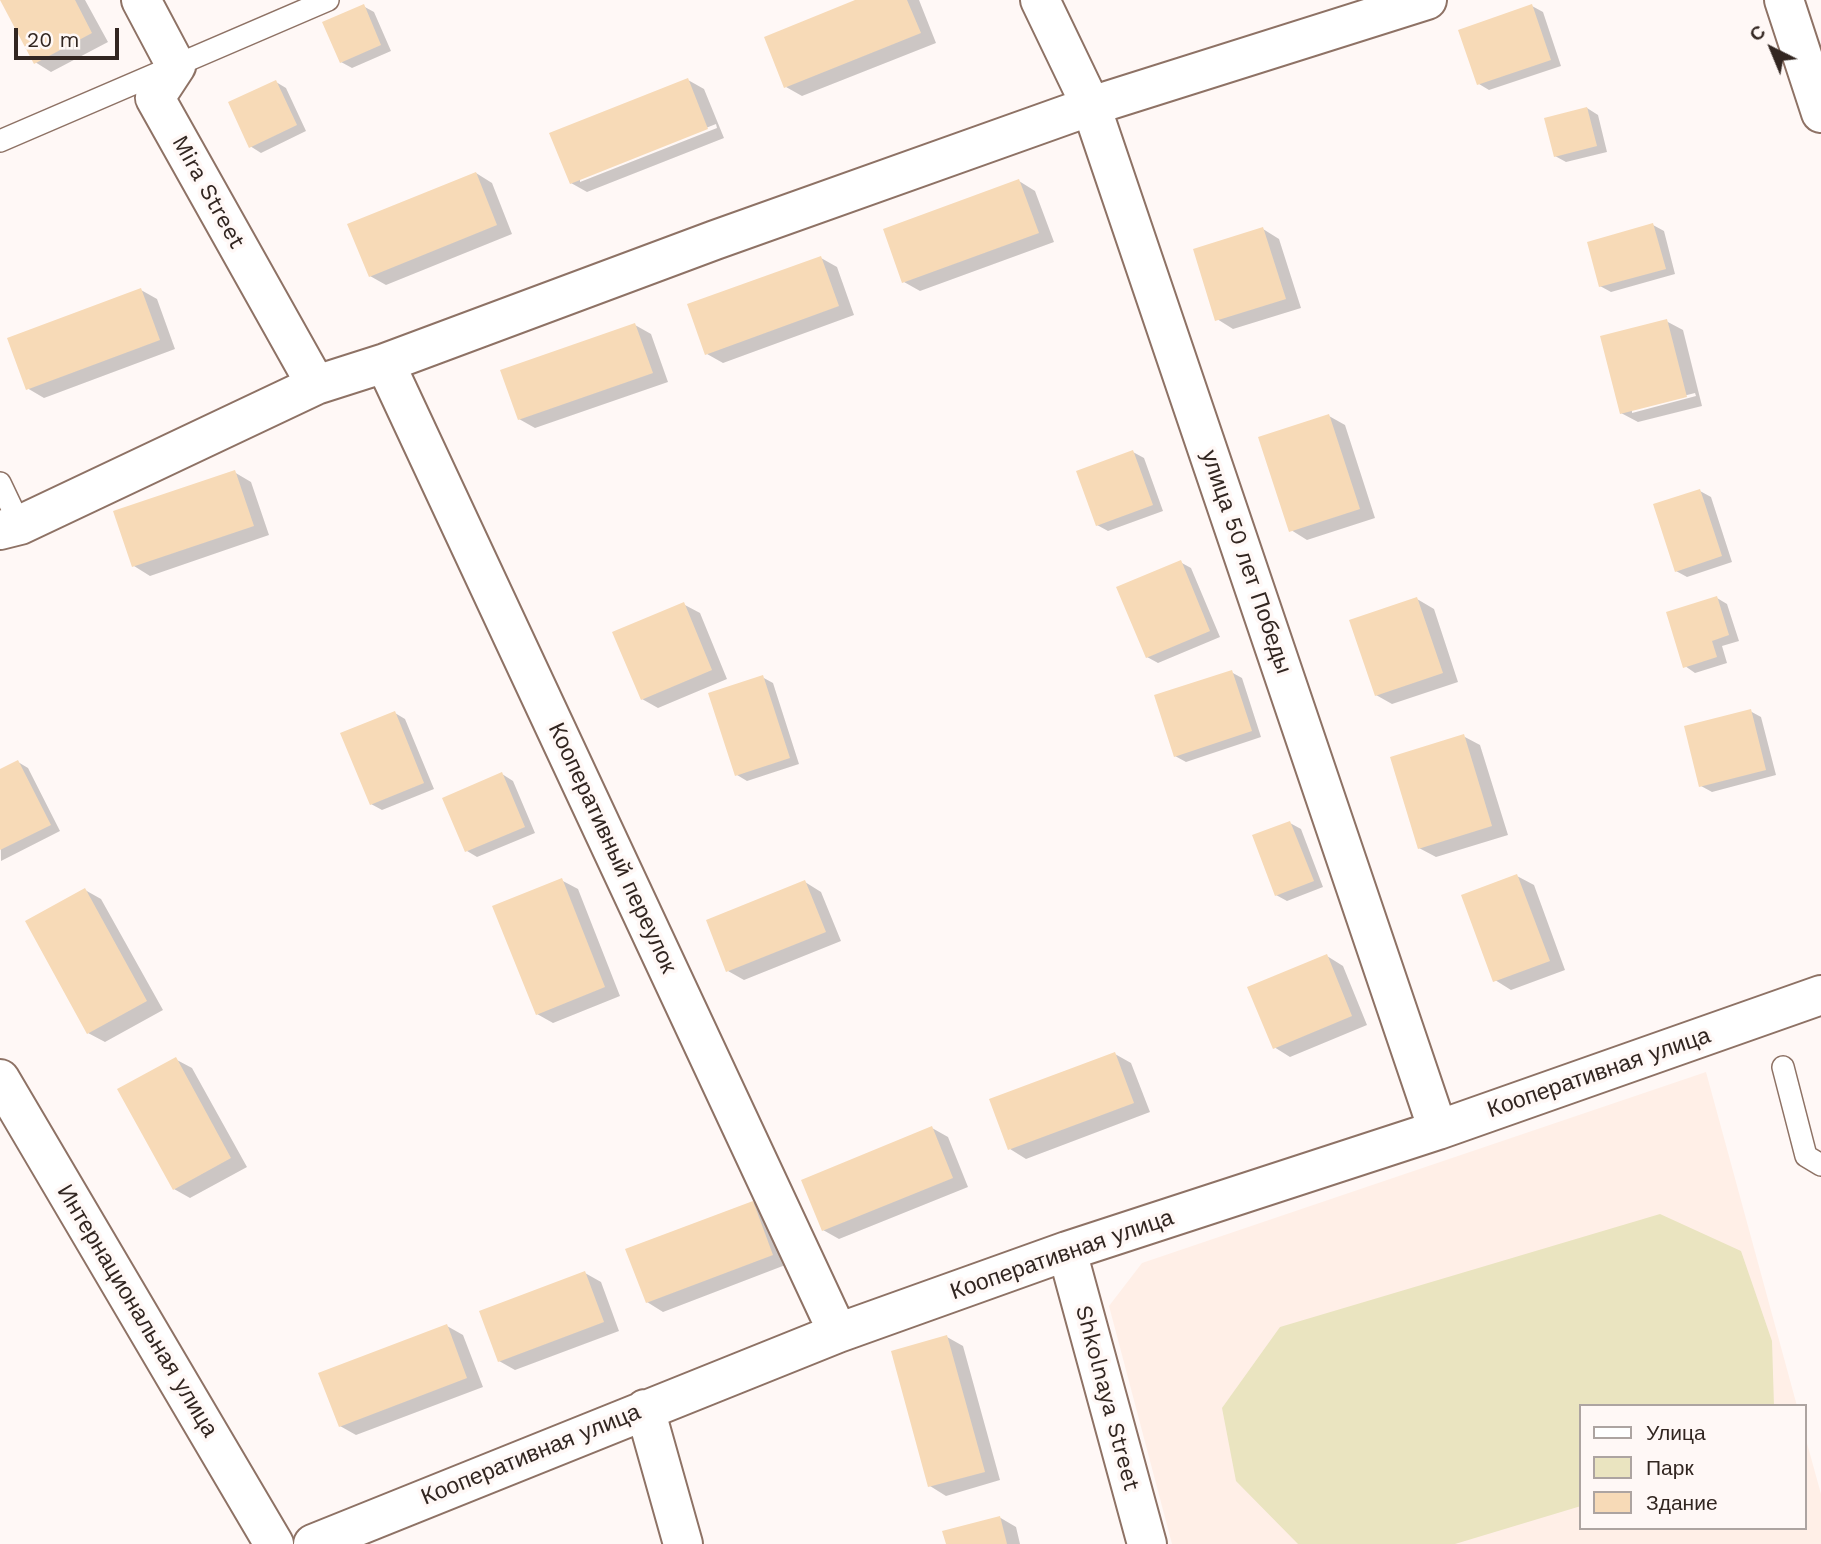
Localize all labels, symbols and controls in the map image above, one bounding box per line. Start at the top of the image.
scale bar [18,14,122,58]
north arrow [1737,14,1807,84]
text: С [1744,20,1770,46]
text: 20 m [27,27,79,52]
street label: Mira Street [166,131,250,253]
street label: улица 50 лет Победы [1195,446,1297,678]
street label: Кооперативный переулок [542,718,682,978]
street label: Кооперативная улица [1484,1022,1714,1124]
street label: Интернациональная улица [51,1180,223,1442]
street label: Кооперативная улица [947,1204,1177,1306]
street label: Shkolnaya Street [1069,1302,1145,1494]
street label: Кооперативная улица [417,1398,645,1512]
legend [1580,1404,1807,1530]
text: Улица [1646,1420,1706,1445]
text: Парк [1646,1455,1694,1480]
text: Здание [1646,1490,1718,1515]

